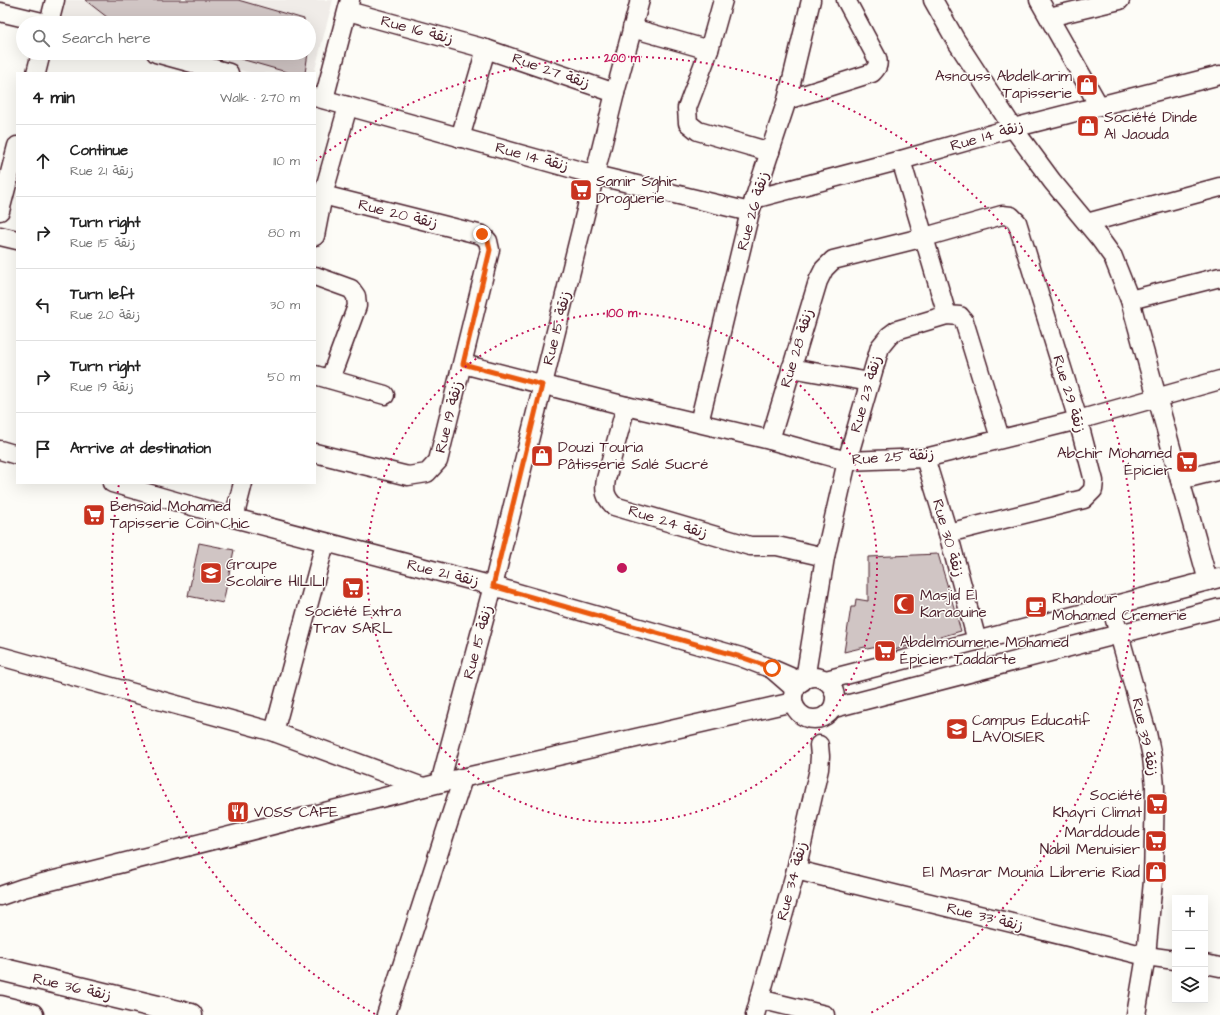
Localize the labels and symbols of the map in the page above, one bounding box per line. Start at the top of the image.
street label: Rue 16 زنقة [378,10,456,50]
street label: Rue 27 زنقة [509,48,593,94]
text: 200 m [603,50,641,67]
place label: Asnouss Abdelkarim Tapisserie [935,66,1072,104]
shop icon: Asnouss Abdelkarim Tapisserie [1074,72,1100,98]
place label: Société Dinde Al Jaouda [1104,107,1197,145]
shop icon: Société Dinde Al Jaouda [1075,113,1101,139]
street label: Rue 14 زنقة [948,116,1026,156]
street label: Rue 14 زنقة [493,137,571,177]
street label: Rue 26 زنقة [732,169,774,253]
place label: Samir Sghir Droguerie [596,171,677,210]
supermarket icon: Samir Sghir Droguerie [568,177,594,203]
street label: Rue 20 زنقة [356,194,440,234]
route end [473,225,491,243]
street label: Rue 15 زنقة [538,289,576,367]
text: 100 m [607,305,638,322]
street label: Rue 28 زنقة [775,306,819,390]
street label: Rue 23 زنقة [845,353,887,435]
street label: Rue 29 زنقة [1047,353,1091,435]
street label: Rue 19 زنقة [430,379,468,455]
place label: Douzi Touria Pâtisserie Salé Sucré [558,437,708,475]
shop icon: Douzi Touria Pâtisserie Salé Sucré [529,443,555,469]
place label: Abchir Mohamed Épicier [1057,443,1172,481]
street label: Rue 25 زنقة [851,444,935,470]
supermarket icon: Abchir Mohamed Épicier [1174,449,1200,475]
place label: Bensaid Mohamed Tapisserie Coin Chic [110,496,251,534]
street label: Rue 30 زنقة [927,497,969,579]
street label: Rue 24 زنقة [626,500,710,544]
supermarket icon: Bensaid Mohamed Tapisserie Coin Chic [81,502,107,528]
place label: Groupe Scolaire HILILI [226,554,325,592]
street label: Rue 21 زنقة [405,554,481,592]
school or university icon: Groupe Scolaire HILILI [198,560,224,586]
centre of rings [615,561,629,575]
supermarket icon: Société Extra Trav SARL [340,575,366,601]
place label: Masjid El Karaouine [920,585,987,623]
place label: Rhandour Mohamed Cremerie [1052,588,1187,626]
mosque icon: Masjid El Karaouine [891,591,917,617]
cafe icon: Rhandour Mohamed Cremerie [1023,594,1049,620]
place label: Société Extra Trav SARL [305,601,401,639]
street label: Rue 15 زنقة [458,603,498,681]
place label: Abdelmoumene Mohamed Épicier Taddarte [900,632,1069,670]
supermarket icon: Abdelmoumene Mohamed Épicier Taddarte [872,638,898,664]
route start [763,659,781,677]
street label: Rue 39 زنقة [1126,696,1164,778]
place label: Campus Educatif LAVOISIER [972,710,1090,748]
school or university icon: Campus Educatif LAVOISIER [944,716,970,742]
place label: Société Khayri Climat [1052,785,1142,824]
supermarket icon: Société Khayri Climat [1144,791,1170,817]
restaurant icon: VOSS CAFE [225,799,251,825]
place label: VOSS CAFE [254,802,338,823]
place label: Marddoude Nabil Menuisier [1040,822,1140,860]
supermarket icon: Marddoude Nabil Menuisier [1143,828,1169,854]
street label: Rue 34 زنقة [771,839,813,923]
shop icon: El Masrar Mounia Librerie Riad [1143,859,1169,885]
place label: El Masrar Mounia Librerie Riad [923,862,1140,883]
street label: Rue 33 زنقة [944,897,1026,937]
street label: Rue 36 زنقة [31,968,113,1006]

